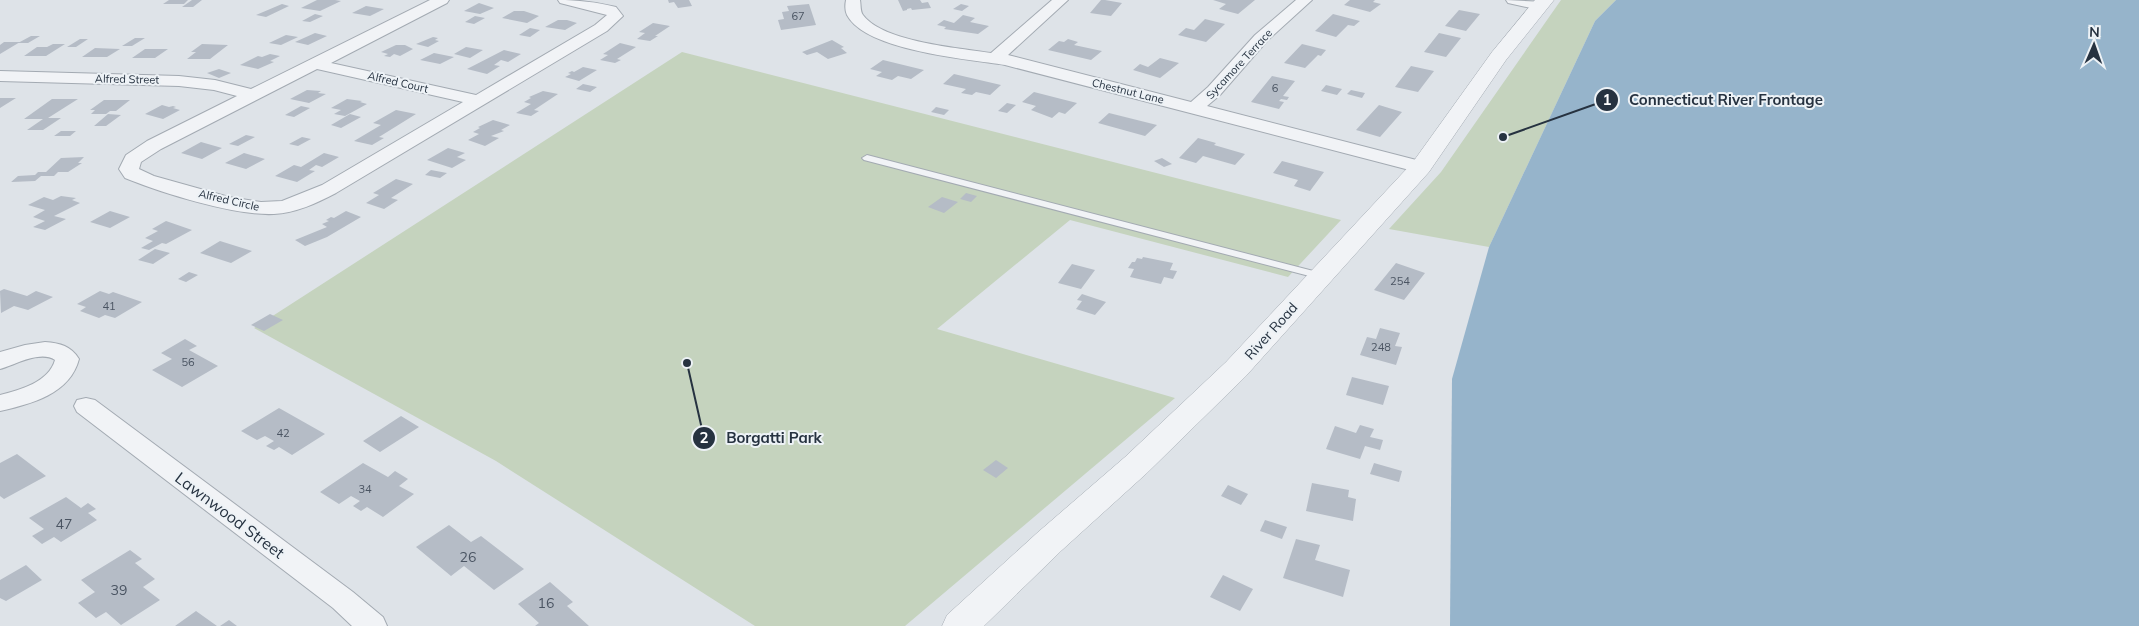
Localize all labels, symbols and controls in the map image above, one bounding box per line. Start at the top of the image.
house number: 67 [791,9,805,23]
north arrow [2069,20,2119,70]
text: N [2089,23,2100,41]
street label: Sycamore Terrace [1203,26,1275,102]
street label: Alfred Court [366,68,430,96]
street label: Alfred Street [95,71,159,87]
street label: Chestnut Lane [1091,75,1165,107]
house number: 6 [1272,81,1279,95]
callout: Connecticut River Frontage [1595,85,1833,115]
text: 1 [1602,90,1612,109]
text: Connecticut River Frontage [1629,90,1823,109]
street label: Alfred Circle [197,186,261,214]
house number: 254 [1390,274,1410,288]
house number: 41 [102,299,116,313]
street label: River Road [1241,299,1301,363]
house number: 248 [1371,340,1391,354]
house number: 56 [181,355,195,369]
callout: Borgatti Park [691,423,832,453]
house number: 42 [276,426,290,440]
text: 2 [699,428,709,447]
text: Borgatti Park [726,428,823,447]
street label: Lawnwood Street [171,467,289,563]
house number: 34 [358,482,372,496]
house number: 47 [56,515,72,533]
house number: 26 [460,548,476,566]
house number: 39 [111,581,127,599]
house number: 16 [538,594,554,612]

